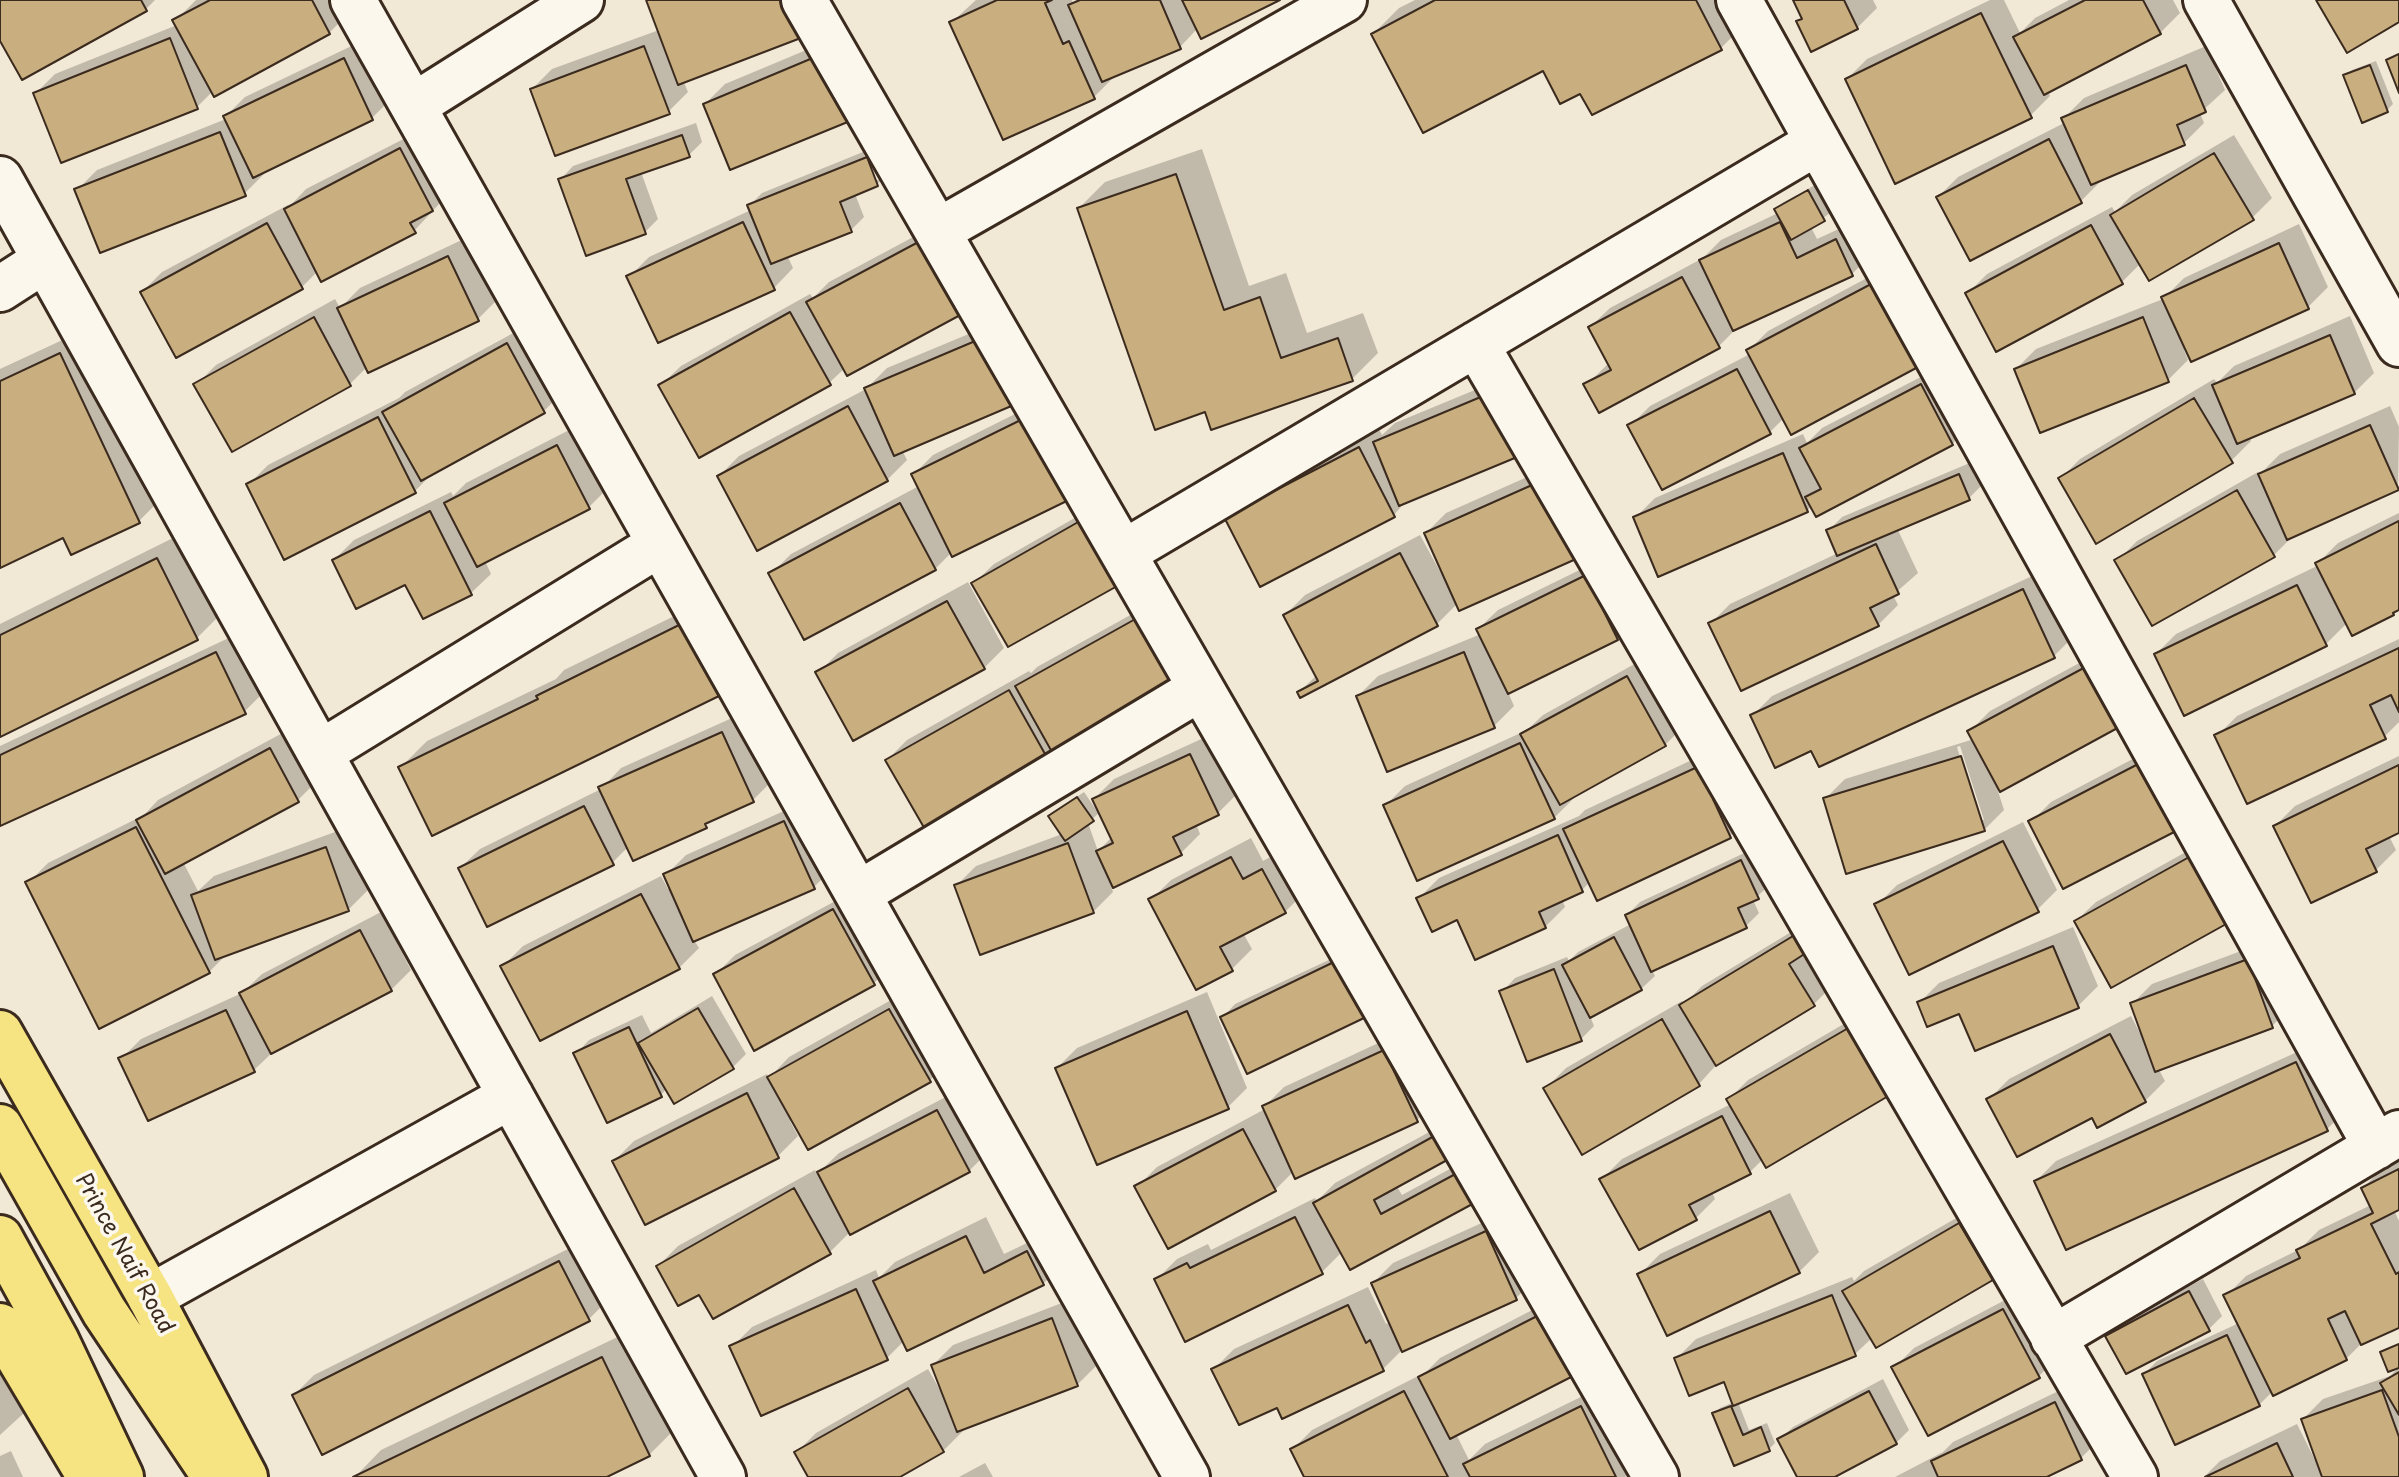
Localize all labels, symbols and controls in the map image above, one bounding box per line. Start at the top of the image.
street label: Prince Naif Road [69,1169,179,1339]

